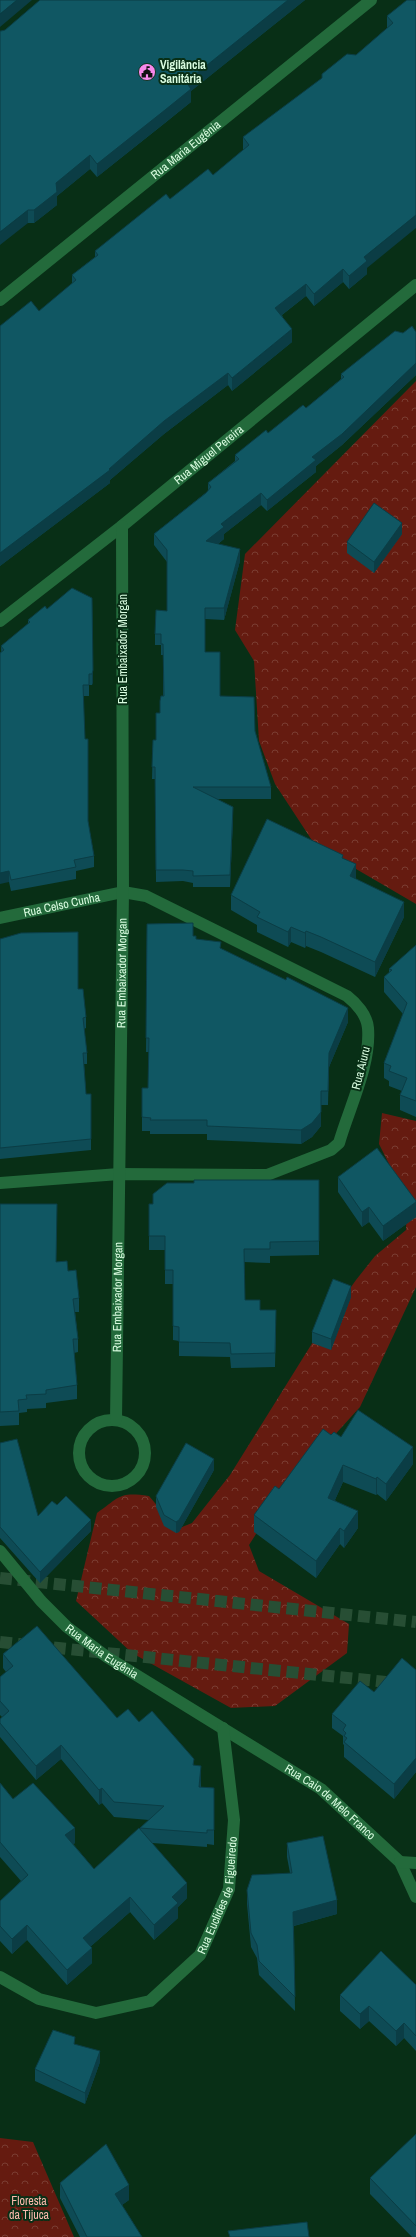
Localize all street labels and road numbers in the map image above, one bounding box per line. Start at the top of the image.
street label: Rua Maria Eugênia [148,116,225,183]
street label: Rua Miguel Pereira [171,421,247,488]
street label: Rua Embaixador Morgan [115,594,131,704]
street label: Rua Celso Cunha [22,889,102,921]
street label: Rua Embaixador Morgan [113,918,131,1028]
street label: Rua Aiuru [348,1045,374,1091]
street label: Rua Embaixador Morgan [109,1242,126,1352]
street label: Rua Maria Eugênia [62,1620,142,1683]
street label: Rua Caio de Melo Franco [282,1760,379,1843]
street label: Rua Euclides de Figueiredo [193,1836,241,1957]

